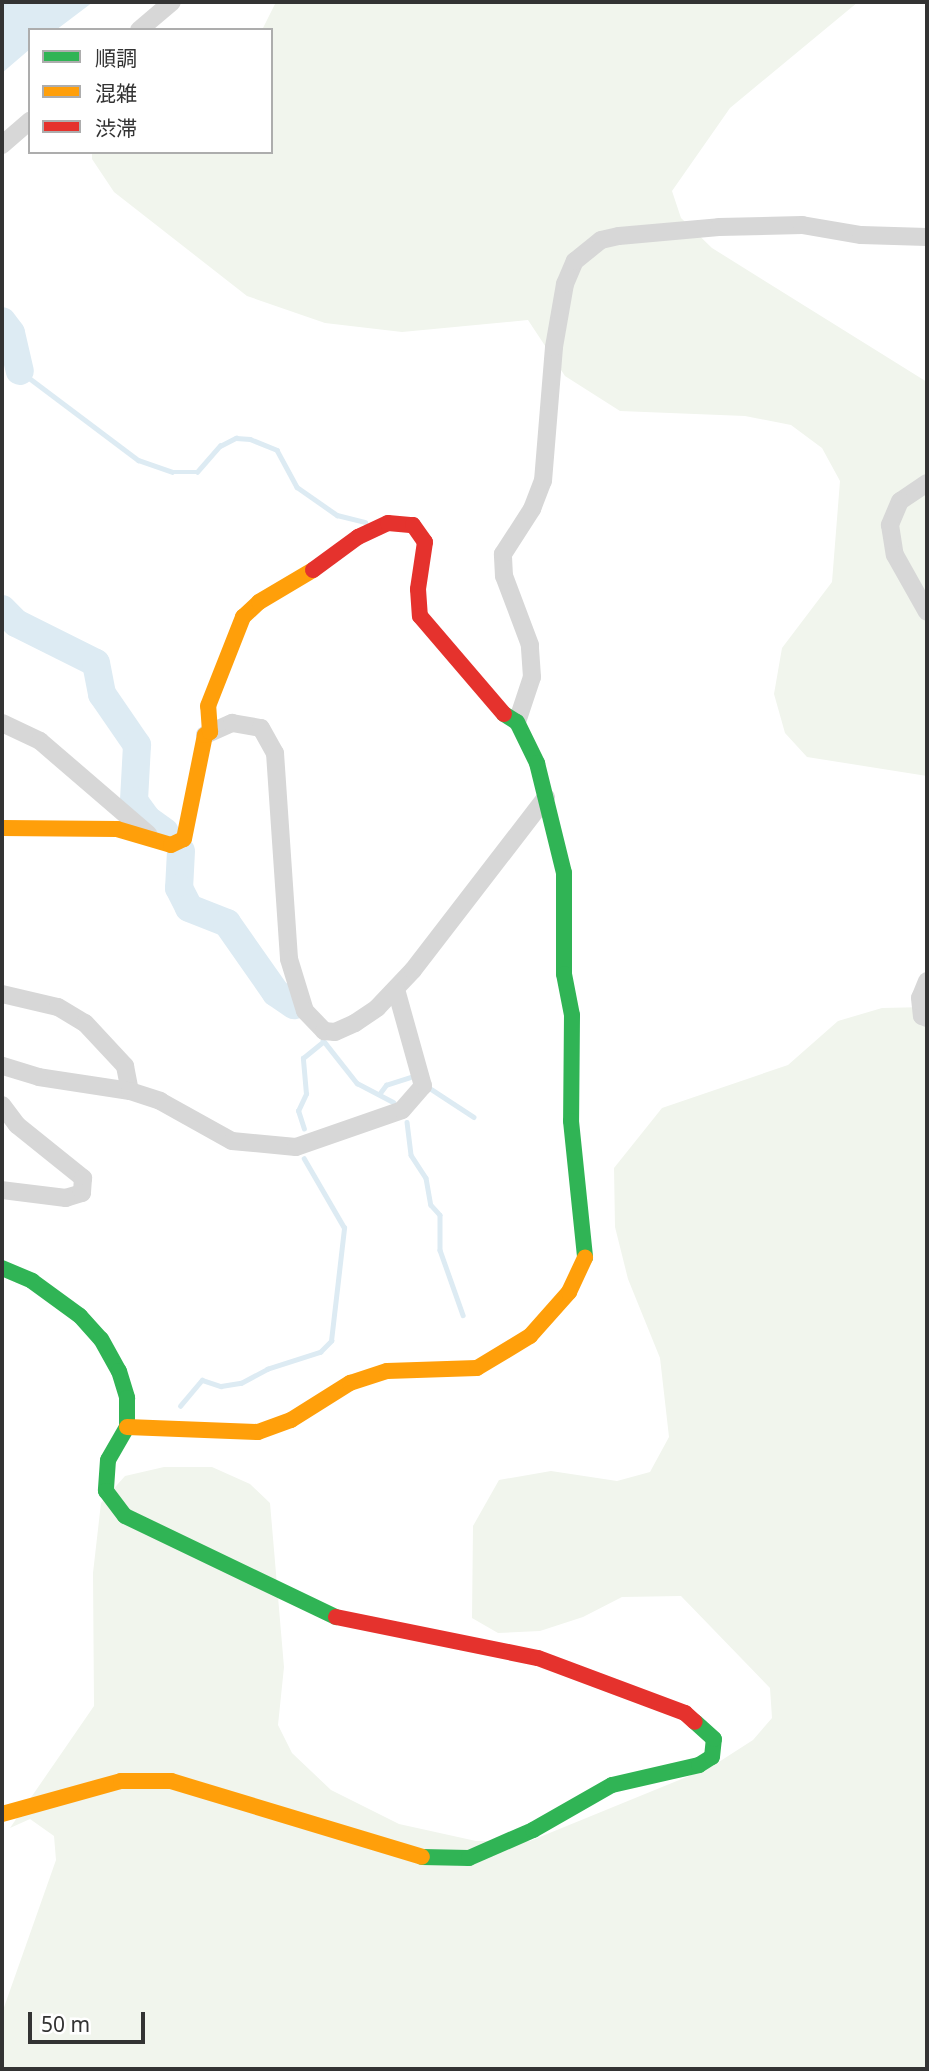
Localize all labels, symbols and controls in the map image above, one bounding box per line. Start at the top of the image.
legend [28,28,273,154]
text: 順調 [95,44,137,72]
text: 混雑 [95,79,137,107]
text: 渋滞 [95,114,137,142]
scale bar [32,1997,149,2041]
text: 50 m [41,2010,90,2038]

